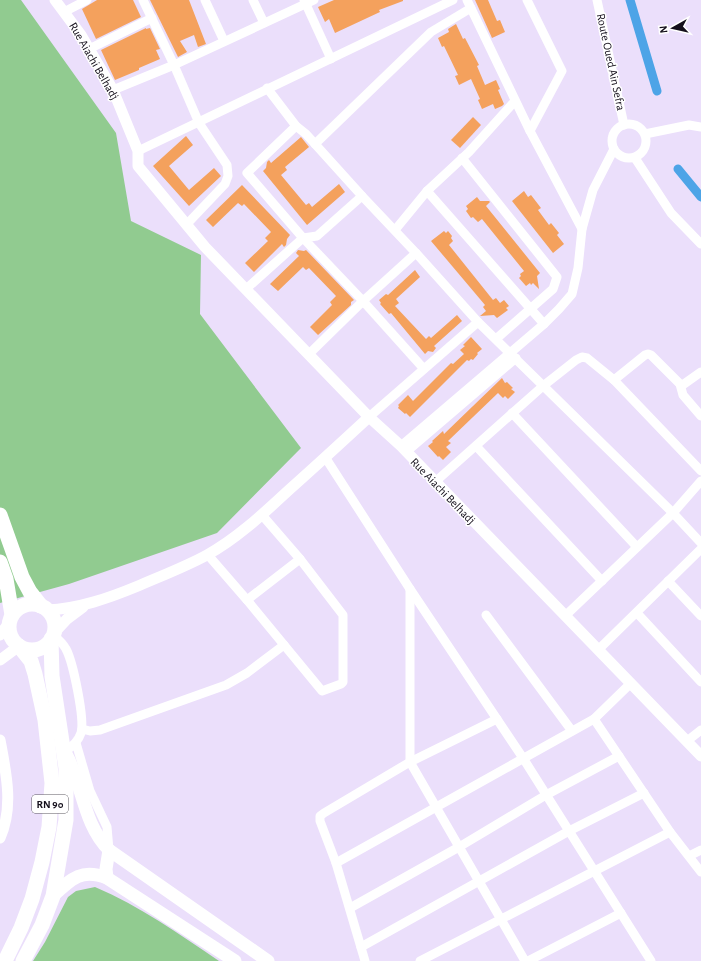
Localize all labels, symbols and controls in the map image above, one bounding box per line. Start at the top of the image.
north arrow [653,8,693,48]
street label: Route Oued Ain Sefra [595,12,627,112]
street label: Rue Aiachi Belhadj [66,20,121,102]
text: N [658,25,670,34]
street label: Rue Aiachi Belhadj [408,455,478,527]
road number: RN 90 [32,795,68,813]

